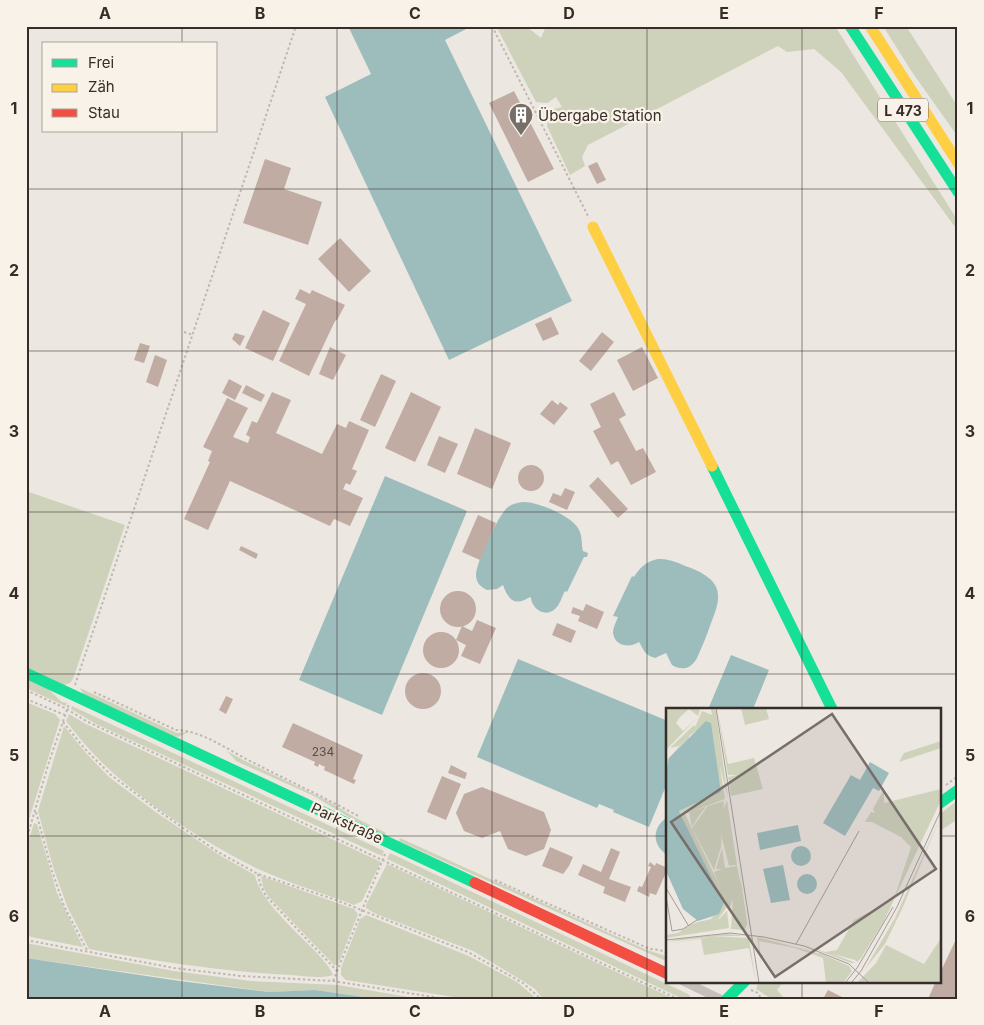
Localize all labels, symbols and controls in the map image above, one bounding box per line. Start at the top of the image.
text: A [99,3,111,23]
text: B [255,3,265,23]
text: C [409,3,421,23]
text: D [563,3,575,23]
text: E [719,3,729,23]
text: F [874,3,884,23]
legend [42,42,218,132]
text: Frei [88,53,114,72]
text: Zäh [88,77,115,96]
text: 1 [11,98,17,118]
road number: L 473 [878,98,928,122]
text: 1 [967,98,973,118]
building icon: Übergabe Station [508,102,534,136]
text: Stau [88,103,120,122]
place label: Übergabe Station [538,106,662,125]
text: 2 [9,260,19,280]
text: 2 [965,260,975,280]
text: 3 [9,421,19,441]
text: 3 [965,421,975,441]
text: 4 [9,583,20,603]
text: 4 [965,583,976,603]
inset map [666,708,942,982]
house number: 234 [312,744,334,759]
text: 5 [9,745,19,765]
text: 5 [965,745,975,765]
street label: Parkstraße [308,798,386,848]
text: 6 [9,906,19,926]
text: 6 [965,906,975,926]
text: A [99,1001,111,1021]
text: B [255,1001,265,1021]
text: C [409,1001,421,1021]
text: D [563,1001,575,1021]
text: E [719,1001,729,1021]
text: F [874,1001,884,1021]

